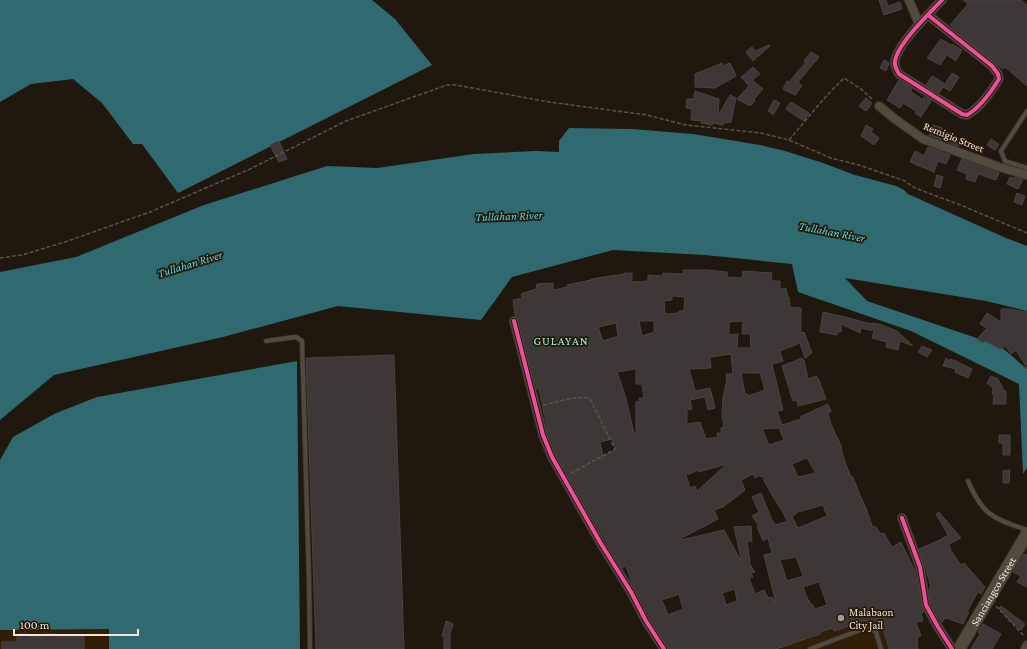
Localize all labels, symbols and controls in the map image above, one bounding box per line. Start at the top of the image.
street label: Remigio Street [922,119,986,156]
water label: Tullahan River [475,208,544,224]
water label: Tullahan River [798,219,867,245]
water label: Tullahan River [156,247,225,281]
district label: GULAYAN [533,334,589,348]
street label: Sanciangco Street [968,554,1018,628]
place label: Malabaon City Jail [849,606,893,632]
scale bar [14,611,138,637]
marker: Malabaon City Jail [836,613,846,623]
text: 100 m [20,618,50,632]

